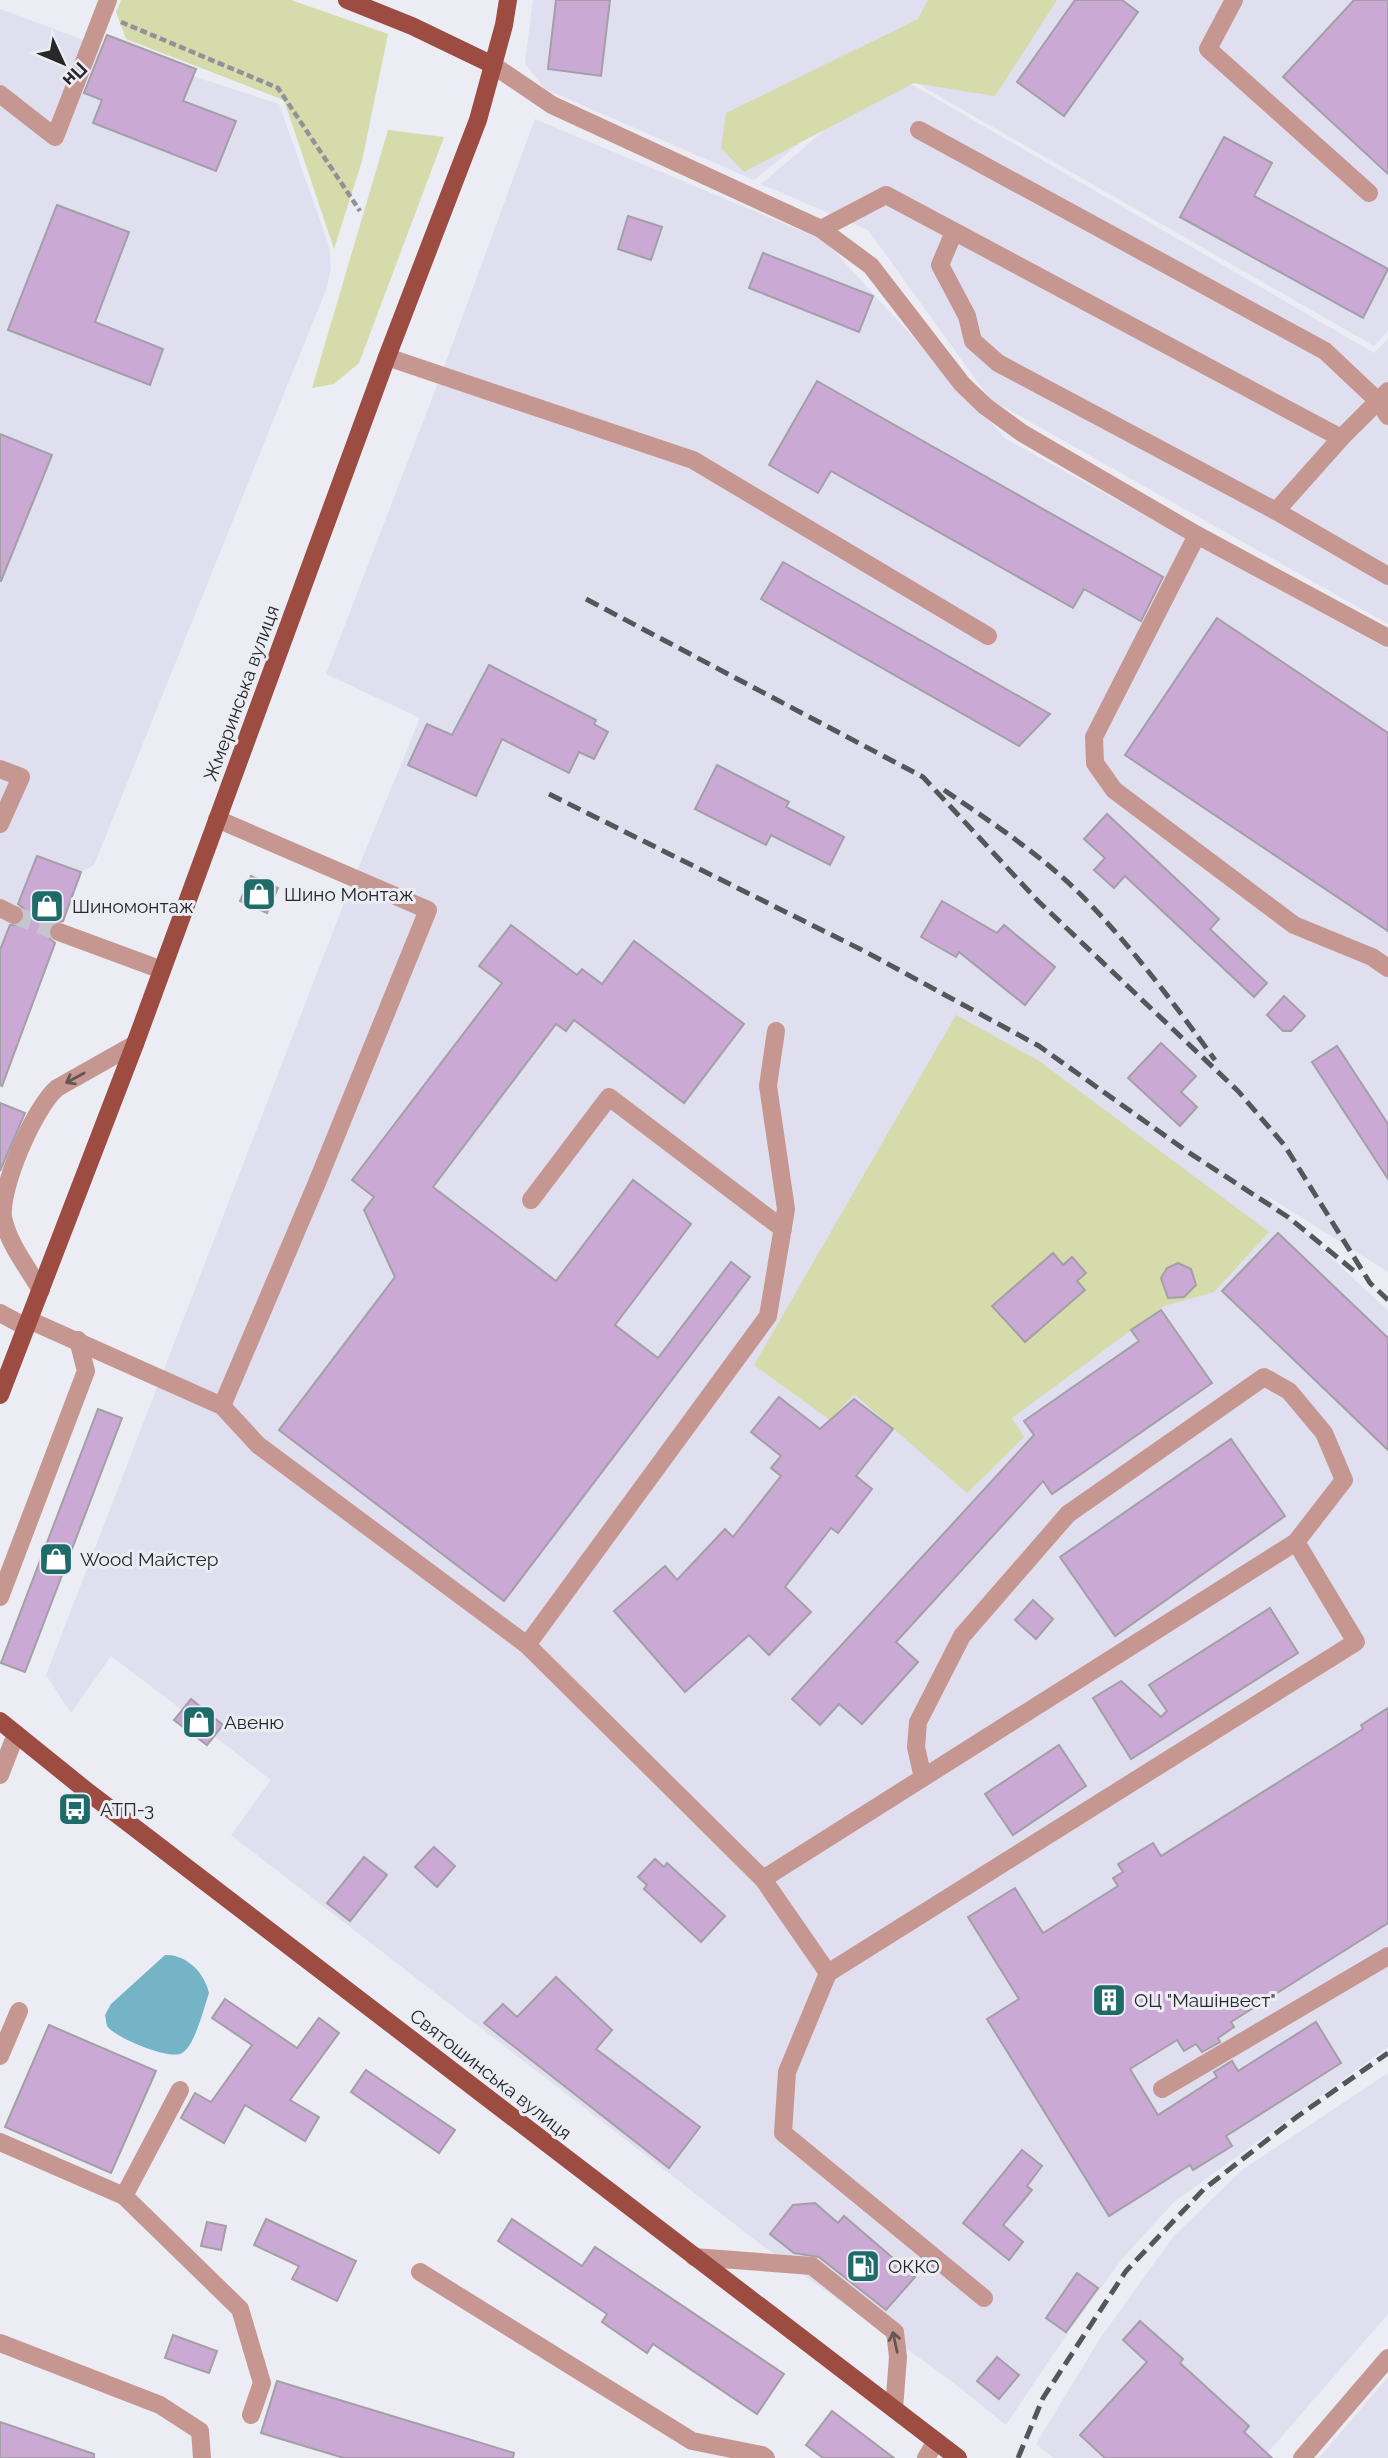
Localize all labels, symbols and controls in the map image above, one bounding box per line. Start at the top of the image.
north arrow [28,28,98,98]
text: Пн [59,58,92,92]
street label: Жмеринська вулиця [199,602,283,784]
shop icon: Шино Монтаж [240,875,278,913]
place label: Шино Монтаж [284,883,414,905]
shop icon: Шиномонтаж [28,887,66,925]
place label: Шиномонтаж [72,895,194,917]
one-way arrow [66,1071,86,1085]
shop icon: Wood Майстер [37,1540,75,1578]
place label: Wood Майстер [80,1548,218,1570]
shop icon: Авеню [180,1703,218,1741]
place label: Авеню [224,1711,284,1733]
bus stop icon: АТП-3 [56,1790,94,1828]
place label: АТП-3 [100,1798,154,1820]
building icon: ОЦ "Машінвест" [1090,1981,1128,2019]
place label: ОЦ "Машінвест" [1134,1989,1276,2011]
street label: Святошинська вулиця [406,2004,576,2144]
fuel station icon: ОККО [844,2247,882,2285]
place label: ОККО [888,2255,940,2277]
one-way arrow [888,2331,901,2353]

